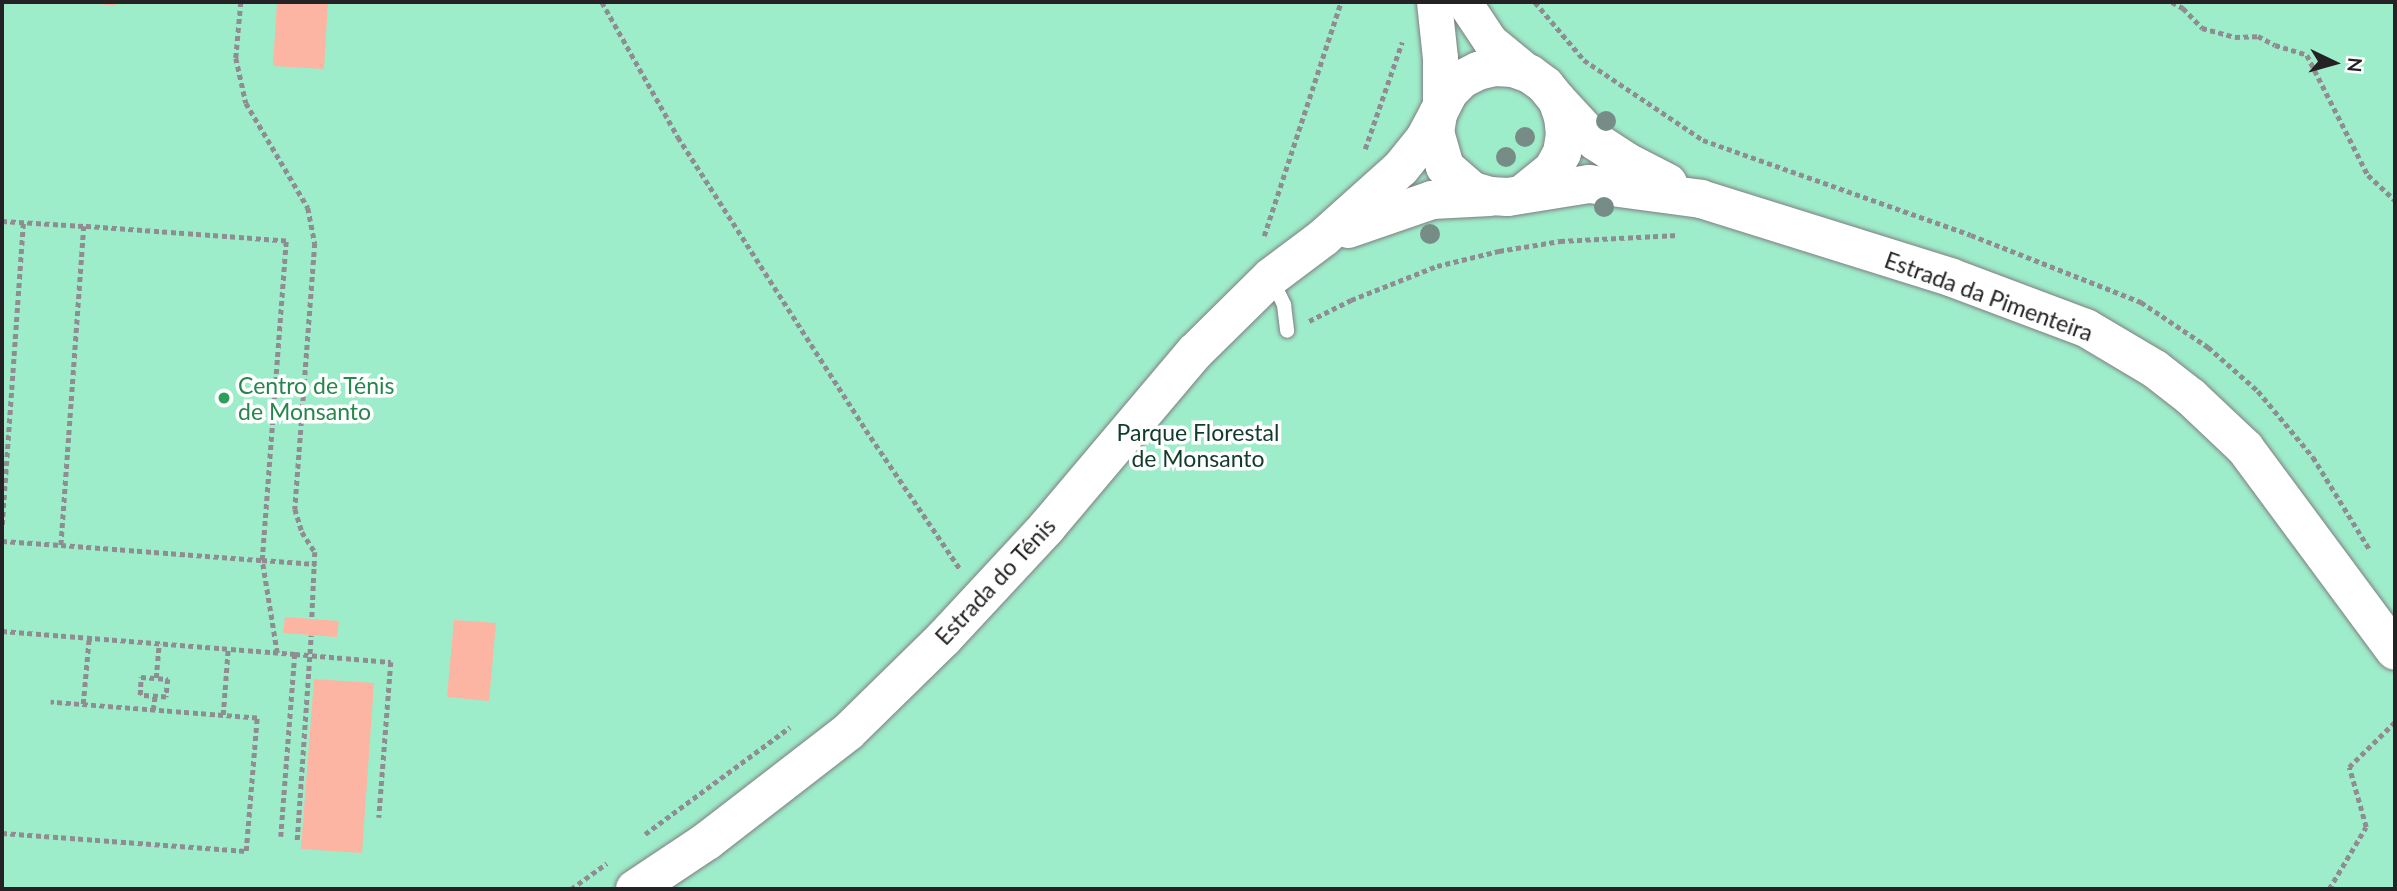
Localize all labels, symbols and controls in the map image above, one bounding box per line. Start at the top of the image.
north arrow [2299,28,2369,98]
text: N [2343,57,2368,73]
street label: Estrada da Pimenteira [1881,245,2097,347]
place label: Centro de Ténis de Monsanto [238,371,395,425]
marker: Centro de Ténis de Monsanto [216,390,232,406]
park label: Parque Florestal de Monsanto [1117,418,1279,472]
street label: Estrada do Ténis [929,512,1061,650]

